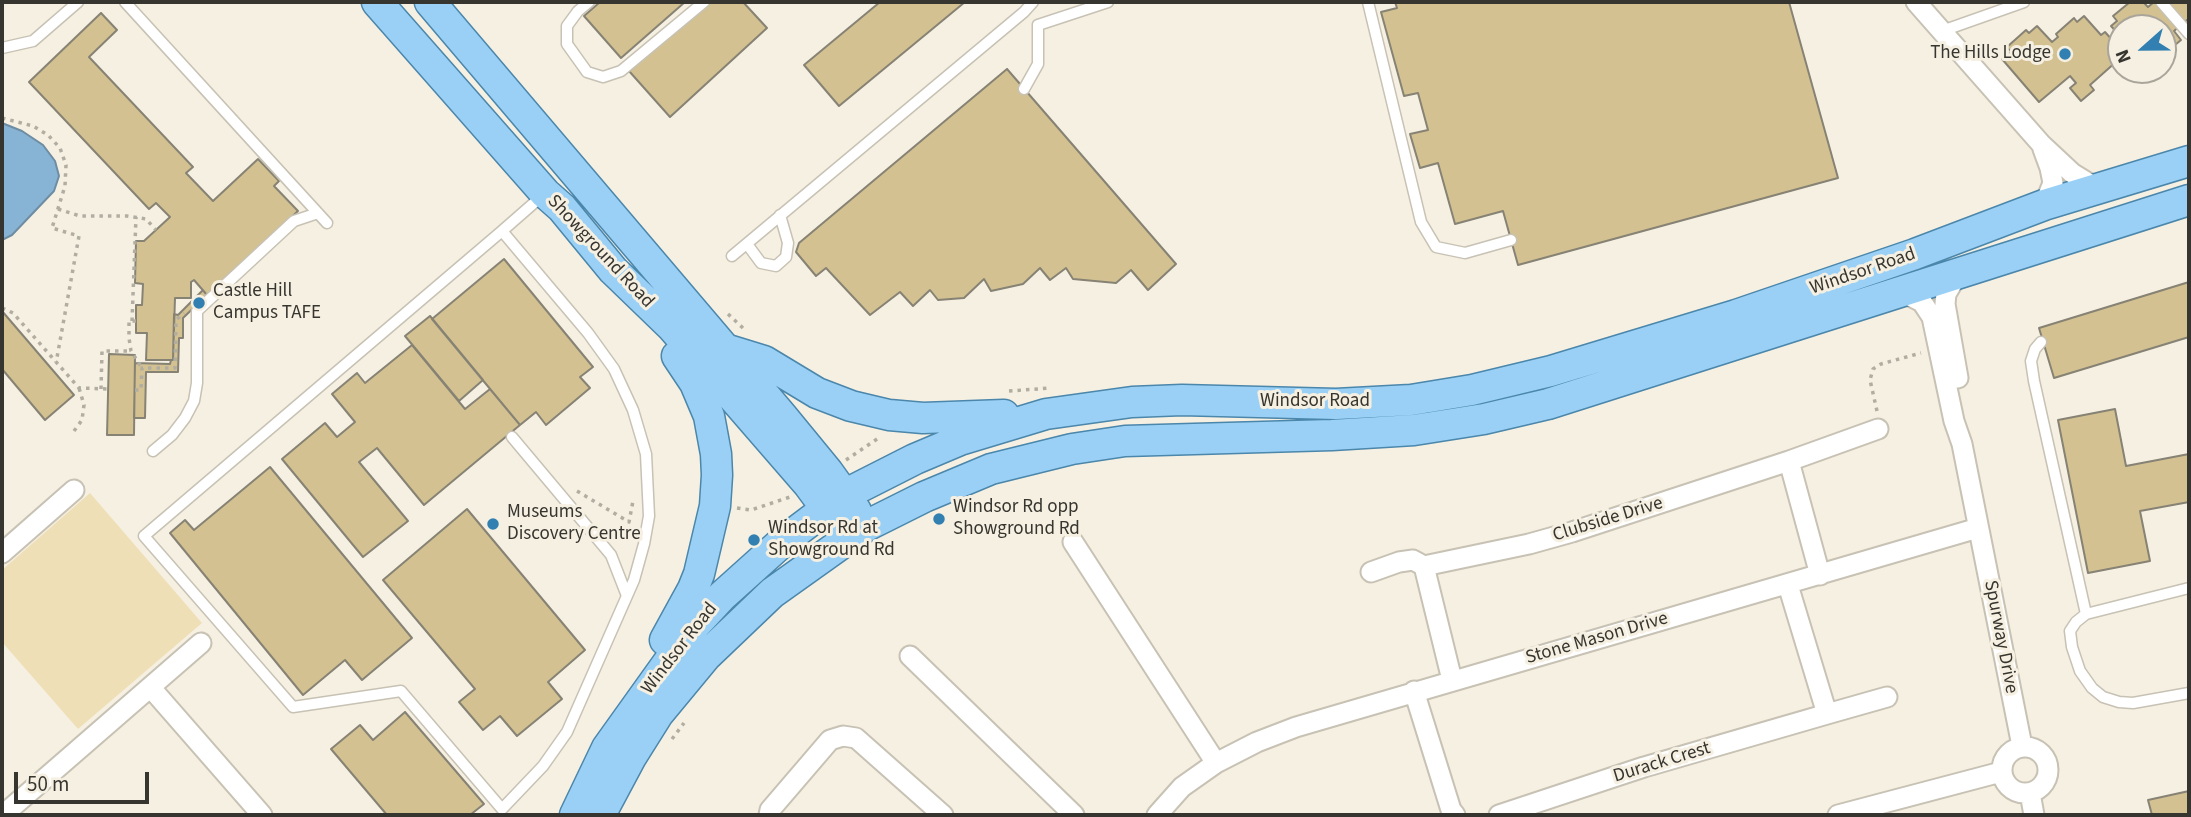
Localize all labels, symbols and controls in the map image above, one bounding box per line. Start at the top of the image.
north arrow [2107,14,2177,84]
place label: The Hills Lodge [1930,43,2051,65]
text: N [2109,45,2139,67]
marker: The Hills Lodge [2057,46,2073,62]
street label: Showground Road [542,191,658,313]
street label: Windsor Road [1807,243,1919,301]
place label: Castle Hill Campus TAFE [213,281,321,325]
marker: Castle Hill Campus TAFE [191,295,207,311]
street label: Windsor Road [1260,391,1370,413]
street label: Clubside Drive [1550,492,1666,548]
place label: Windsor Rd opp Showground Rd [953,497,1080,541]
place label: Museums Discovery Centre [507,502,641,546]
marker: Windsor Rd opp Showground Rd [931,511,947,527]
marker: Museums Discovery Centre [485,516,501,532]
place label: Windsor Rd at Showground Rd [768,518,895,562]
marker: Windsor Rd at Showground Rd [746,532,762,548]
street label: Spurway Drive [1978,578,2022,696]
street label: Windsor Road [637,599,723,699]
street label: Stone Mason Drive [1523,608,1671,670]
street label: Durack Crest [1611,737,1713,789]
scale bar [18,758,152,802]
text: 50 m [27,769,69,799]

